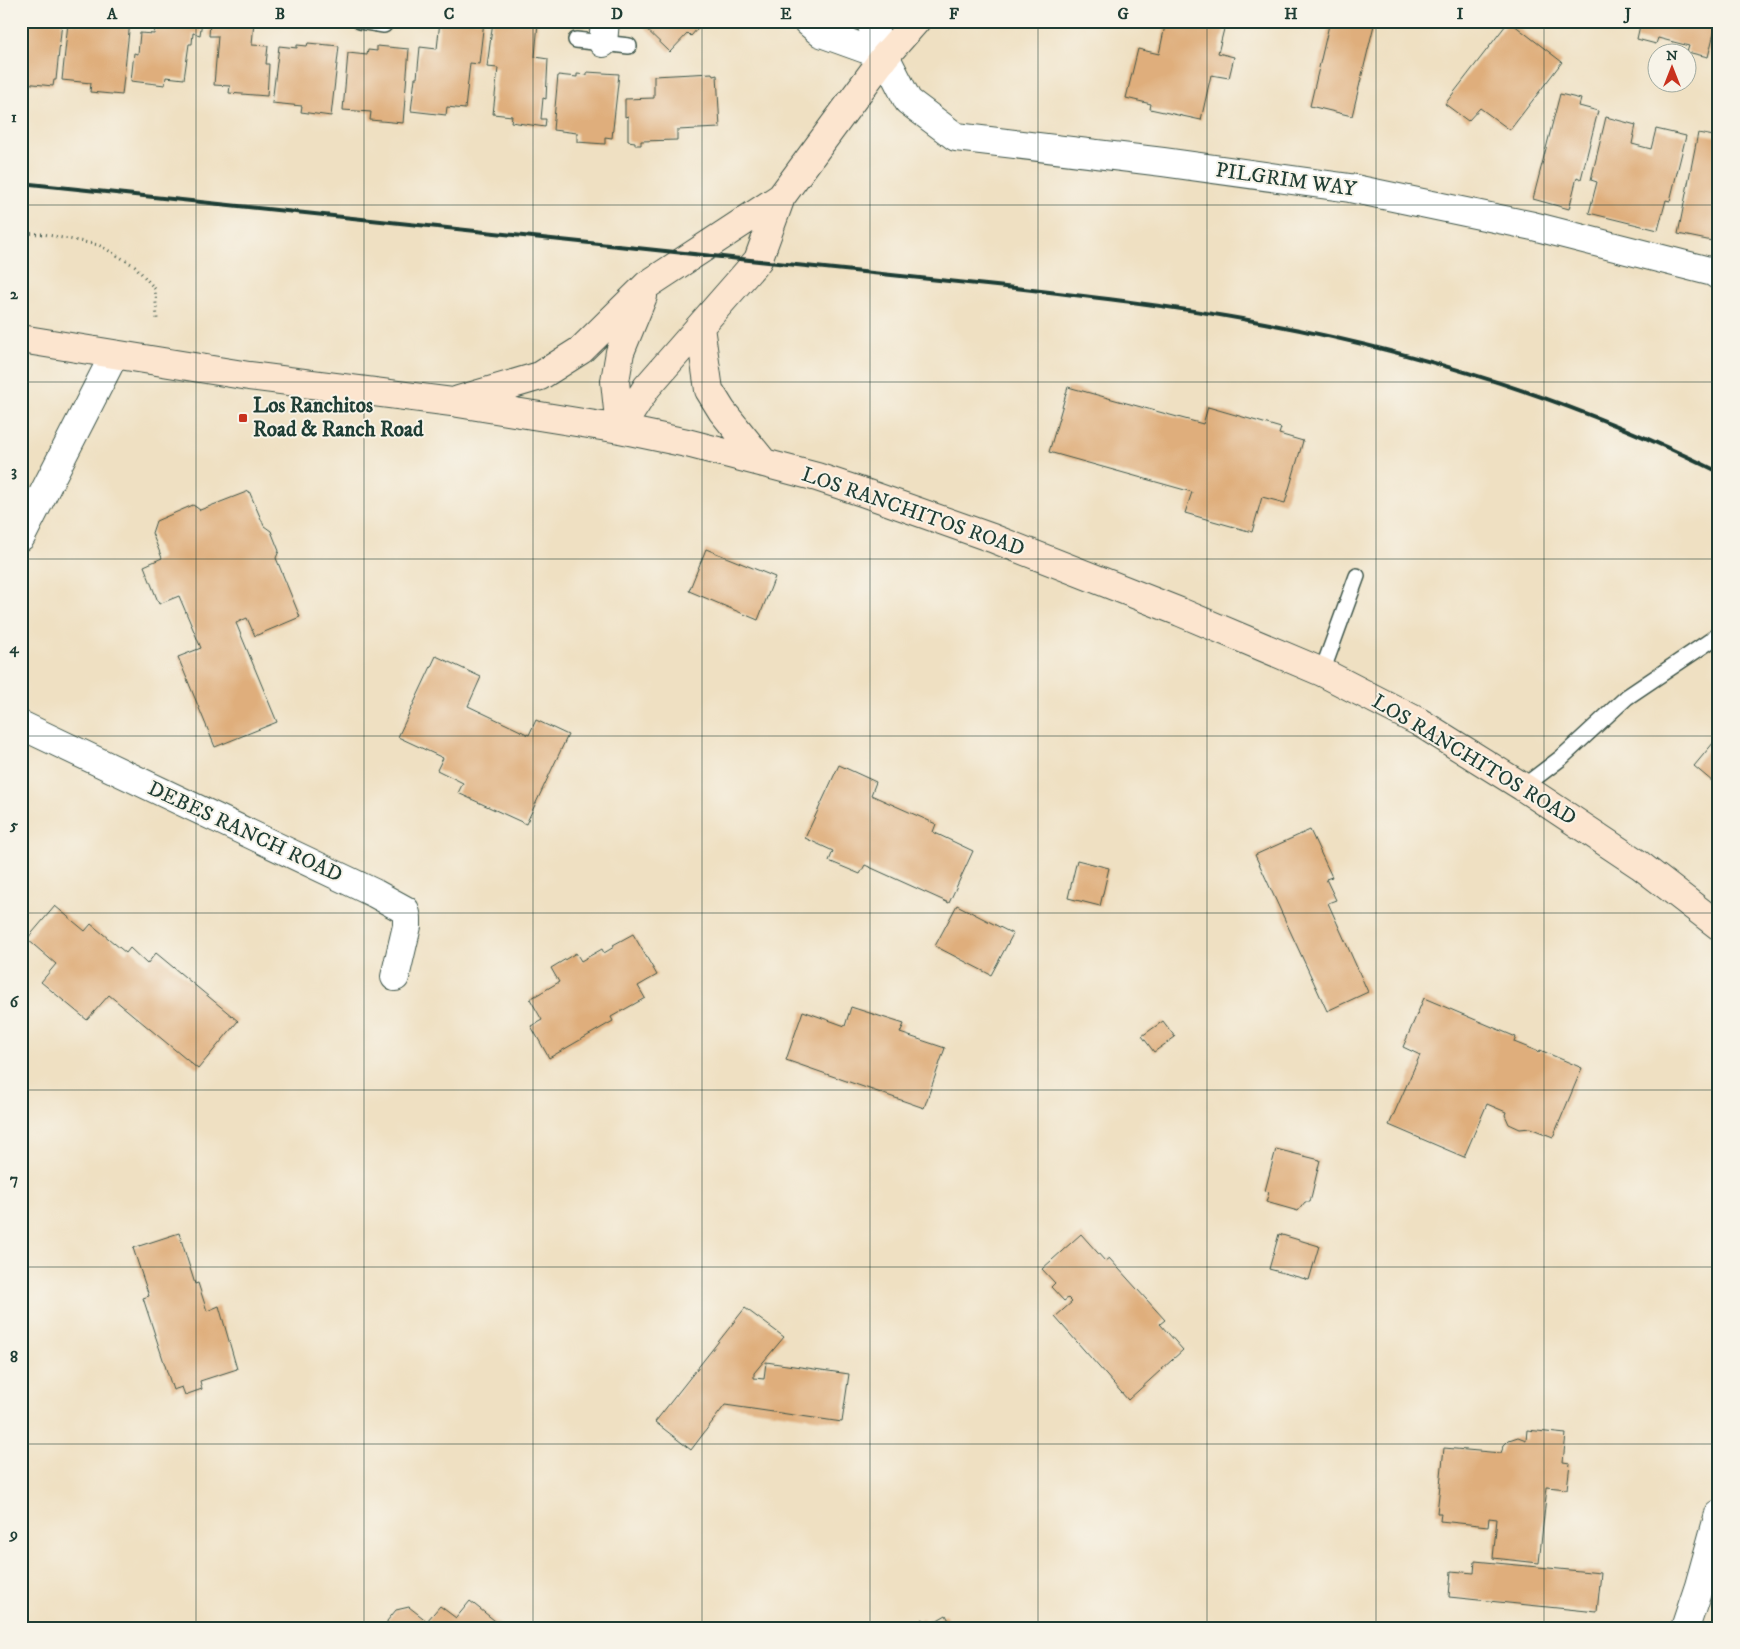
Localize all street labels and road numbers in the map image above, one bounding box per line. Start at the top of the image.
street label: PILGRIM WAY [1214,157,1359,203]
street label: LOS RANCHITOS ROAD [798,462,1028,562]
street label: LOS RANCHITOS ROAD [1367,689,1581,831]
street label: DEBES RANCH ROAD [143,775,347,889]

